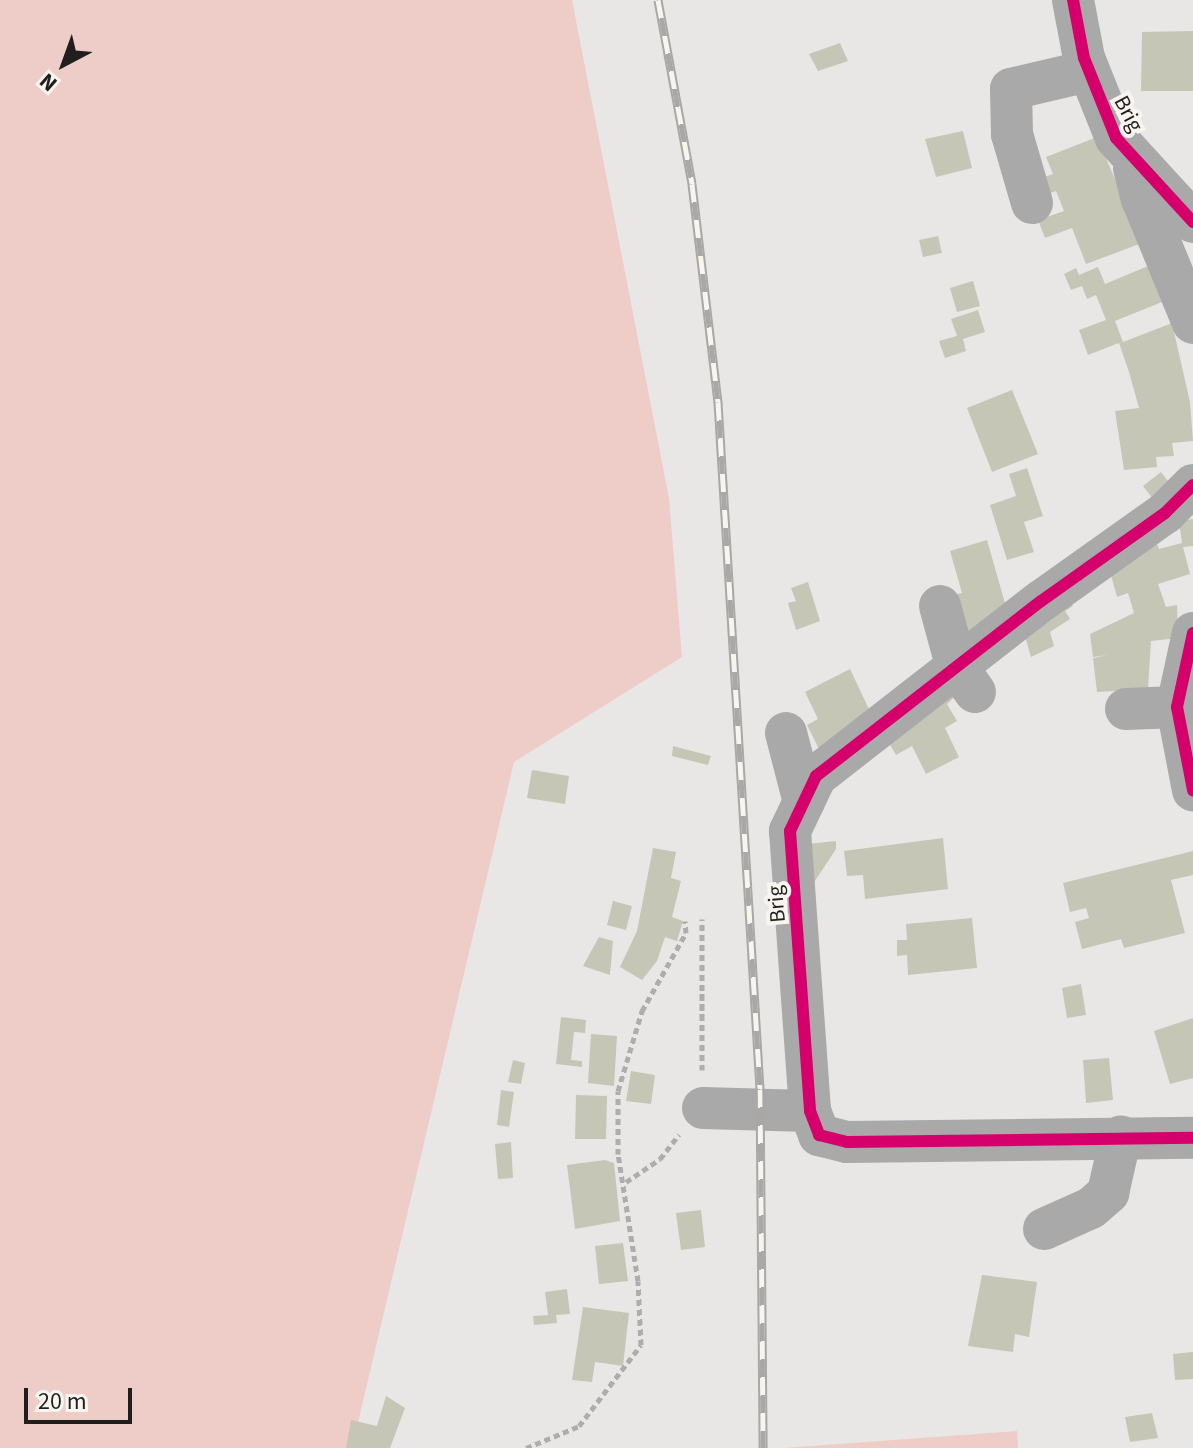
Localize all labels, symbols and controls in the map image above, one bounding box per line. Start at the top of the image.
north arrow [24,24,104,104]
text: N [32,65,64,99]
street label: Brig [1108,91,1148,137]
street label: Brig [762,884,792,924]
scale bar [28,1372,136,1422]
text: 20 m [38,1384,87,1419]

